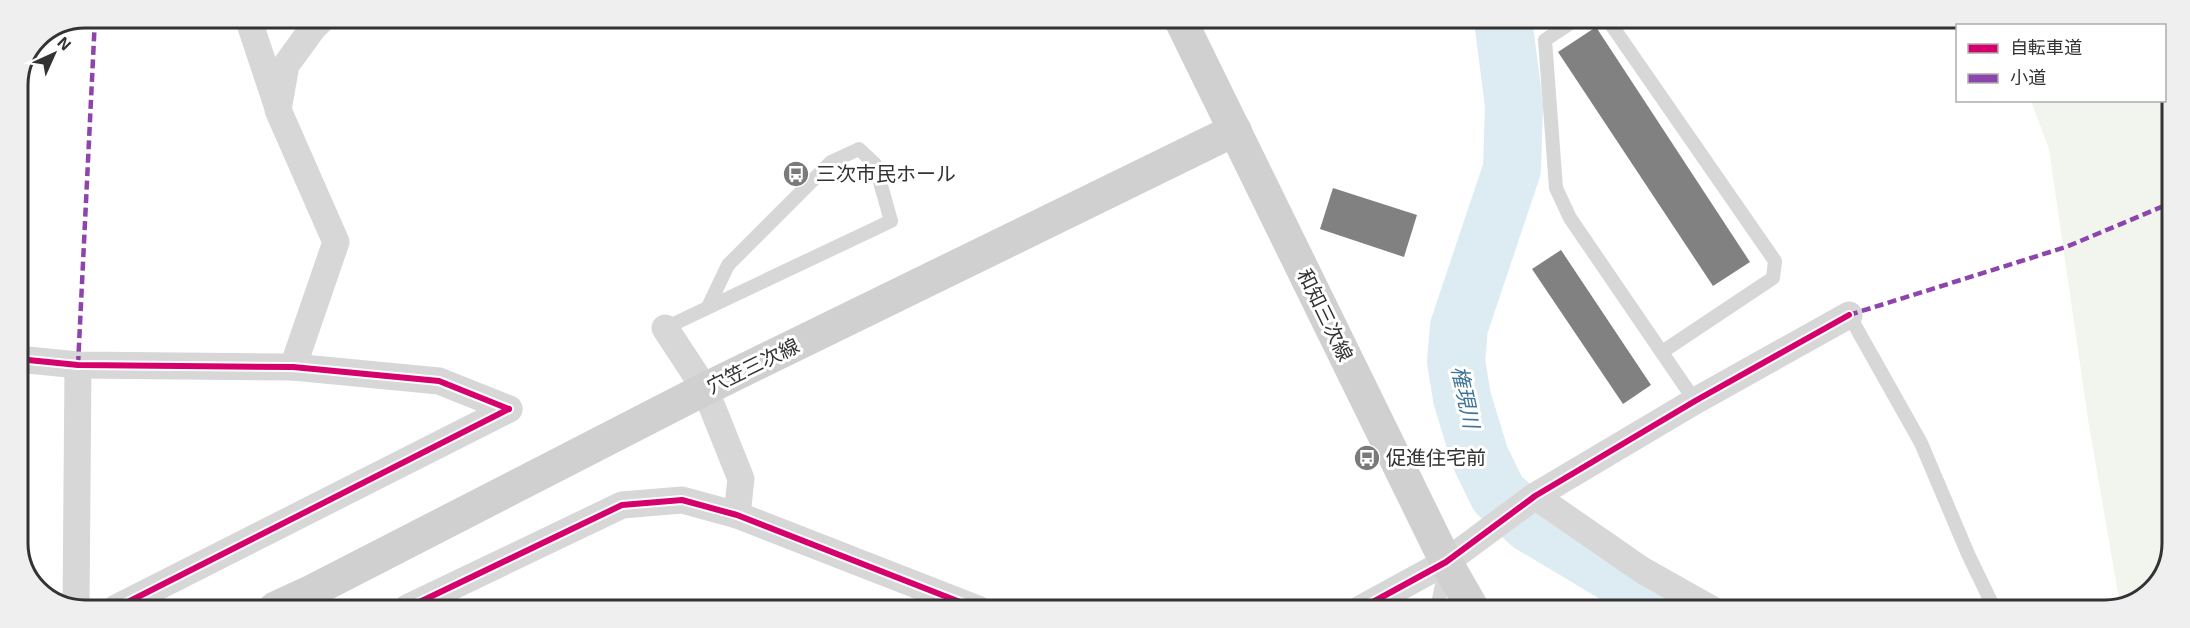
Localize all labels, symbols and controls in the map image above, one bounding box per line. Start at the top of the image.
north arrow [24,24,84,84]
legend [1956,24,2166,102]
text: N [54,32,76,54]
text: 自転車道 [2010,36,2082,58]
text: 小道 [2010,66,2046,88]
bus stop icon: 三次市民ホール [781,159,811,189]
place label: 三次市民ホール [816,161,956,185]
street label: 和知三次線 [1293,264,1359,365]
street label: 穴笠三次線 [702,332,803,398]
water label: 権現川 [1448,363,1486,432]
bus stop icon: 促進住宅前 [1352,443,1382,473]
place label: 促進住宅前 [1386,445,1486,469]

